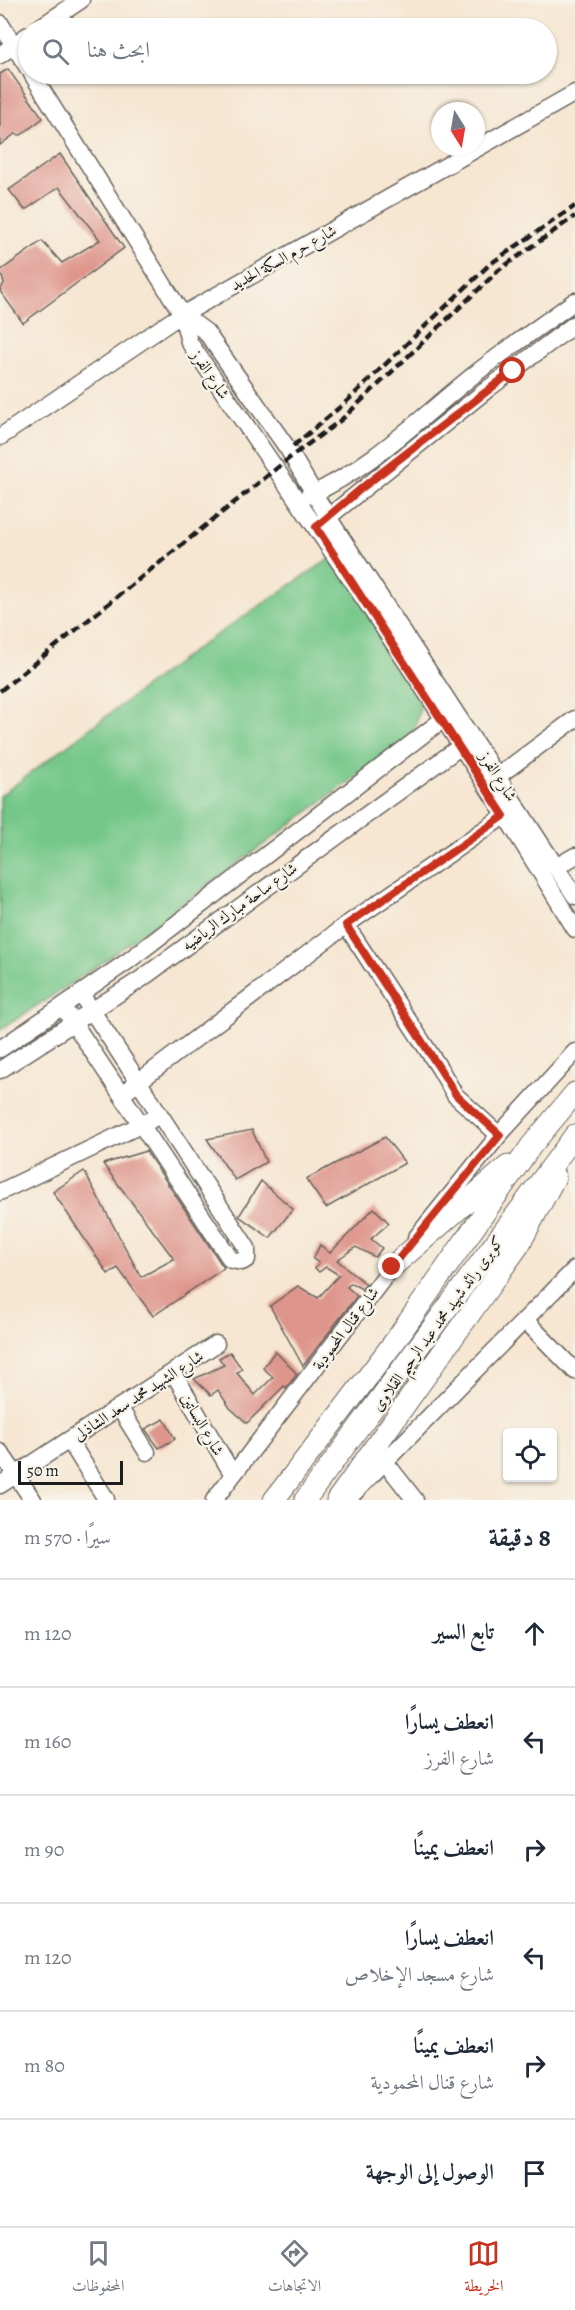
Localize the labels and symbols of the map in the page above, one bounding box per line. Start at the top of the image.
north arrow [431,102,485,156]
street label: شارع حرم السكة الحديد [226,220,342,299]
street label: شارع الفرز [183,344,235,405]
route start [499,357,525,383]
street label: شارع الفرز [471,746,522,807]
street label: شارع ساحة مبارك الرياضيه [177,857,303,958]
street label: كوبرى رائد شهيد محمد عبد الرحيم القلاوى [367,1231,513,1419]
route end [378,1253,404,1279]
street label: شارع قنال المحمودية [307,1282,386,1376]
street label: شارع الشهيد محمد سعد الشاذلى [69,1345,209,1448]
street label: شارع البساتين [174,1389,229,1461]
scale bar [18,1458,123,1486]

